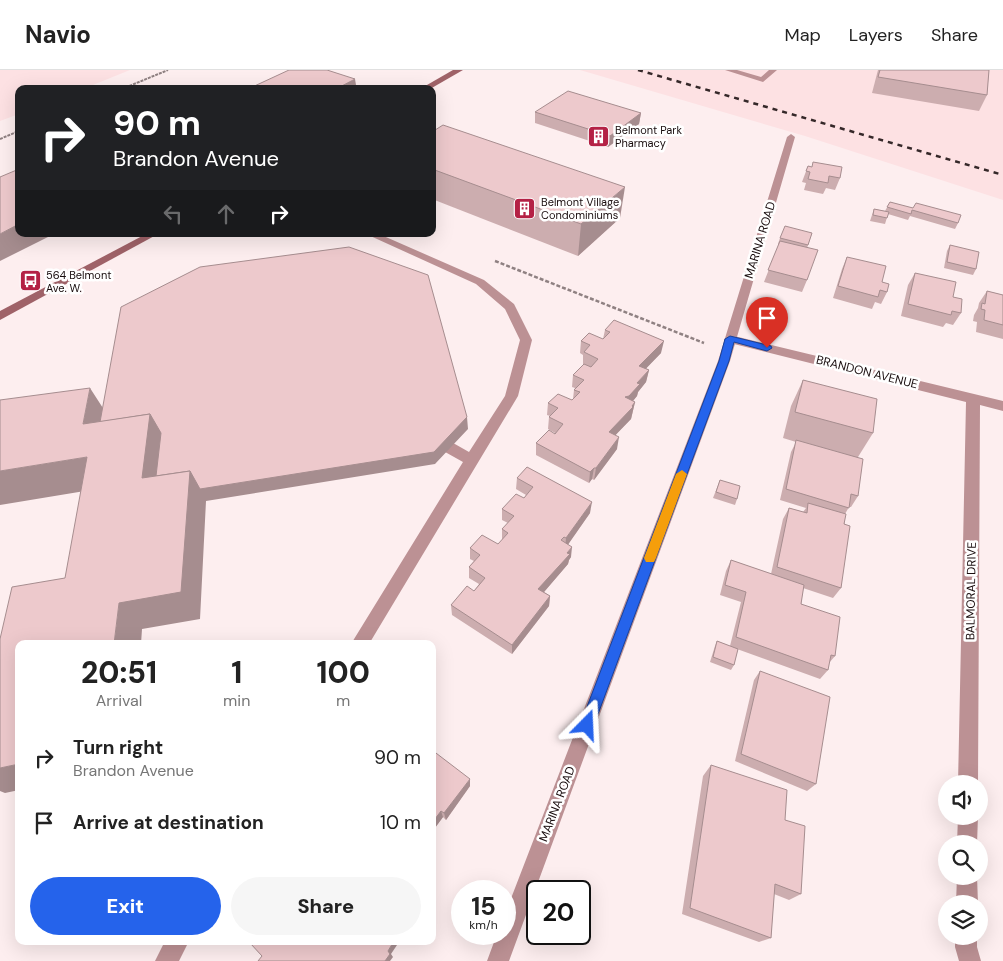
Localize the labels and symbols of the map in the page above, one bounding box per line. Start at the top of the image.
place label: Belmont Park Pharmacy [615,123,682,150]
building icon: Belmont Park Pharmacy [587,124,611,148]
place label: Belmont Village Condominiums [541,195,619,222]
building icon: Belmont Village Condominiums [513,196,537,220]
street label: MARINA ROAD [741,200,779,280]
place label: 564 Belmont Ave. W. [46,268,112,295]
bus stop icon: 564 Belmont Ave. W. [18,269,42,293]
pin [746,297,788,348]
street label: BRANDON AVENUE [815,352,920,392]
street label: BALMORAL DRIVE [962,541,980,640]
position arrow [560,698,612,750]
street label: MARINA ROAD [535,764,579,844]
speed limit sign: 20 [526,880,591,945]

